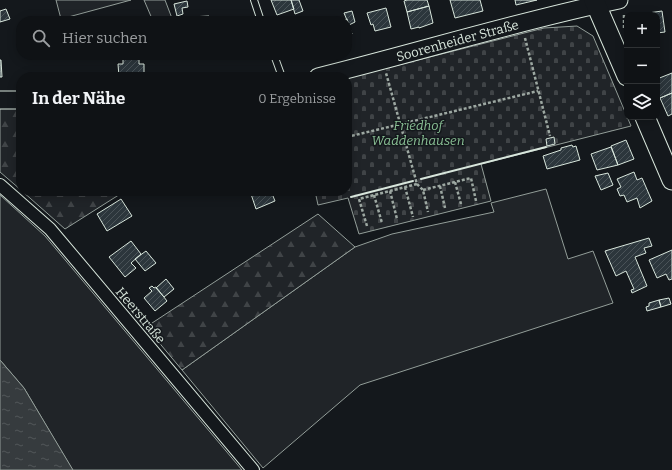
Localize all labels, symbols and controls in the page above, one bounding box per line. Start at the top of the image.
map controls [624,12,660,120]
button: + [624,12,660,48]
search box [16,16,352,60]
street label: Soorenheider Straße [395,17,520,64]
icon: search [30,27,52,49]
text: Hier suchen [62,29,147,47]
button: − [624,48,660,84]
button: layers [624,84,660,120]
text: In der Nähe [32,88,125,109]
text: 0 Ergebnisse [258,91,336,106]
park label: Friedhof Waddenhausen [371,118,465,148]
street label: Heerstraße [113,284,168,346]

